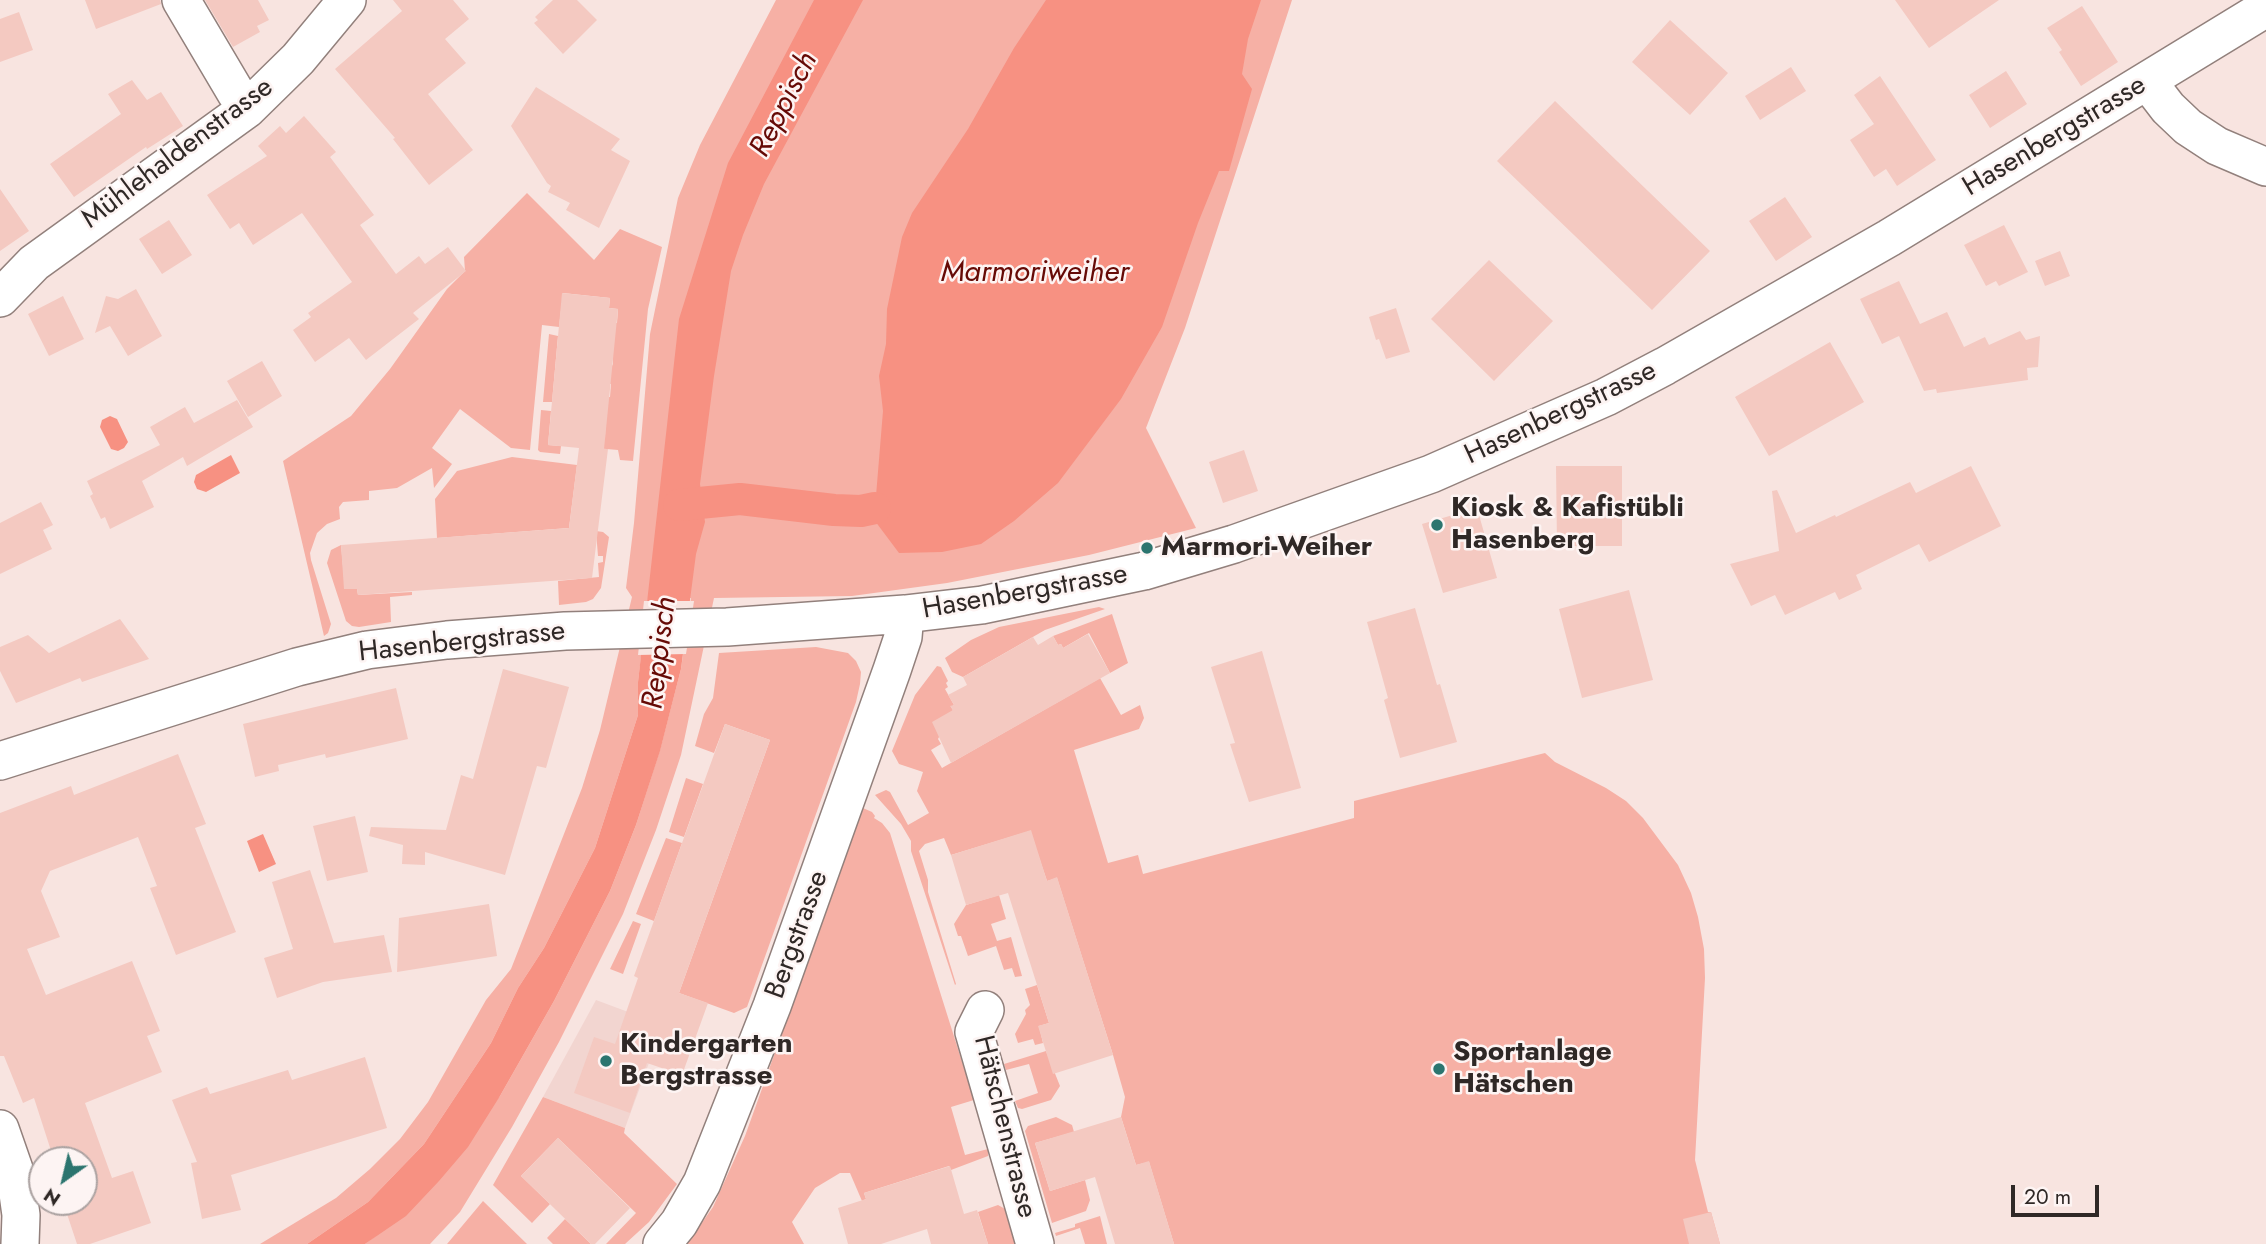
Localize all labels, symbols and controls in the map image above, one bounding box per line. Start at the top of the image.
water label: Reppisch [743,47,827,163]
street label: Hasenbergstrasse [1957,69,2153,205]
street label: Mühlehaldenstrasse [76,71,280,237]
water label: Marmoriweiher [941,256,1129,292]
street label: Hasenbergstrasse [1460,355,1662,473]
place label: Kiosk & Kafistübli Hasenberg [1451,492,1684,558]
marker: Kiosk & Kafistübli Hasenberg [1429,517,1445,533]
place label: Marmori-Weiher [1161,531,1372,565]
marker: Marmori-Weiher [1139,540,1155,556]
street label: Hasenbergstrasse [920,558,1130,628]
water label: Reppisch [636,595,686,711]
street label: Hasenbergstrasse [357,615,567,671]
street label: Bergstrasse [759,867,837,1003]
place label: Kindergarten Bergstrasse [620,1028,793,1094]
street label: Hätschenstrasse [965,1032,1043,1222]
place label: Sportanlage Hätschen [1453,1036,1612,1102]
marker: Kindergarten Bergstrasse [598,1053,614,1069]
marker: Sportanlage Hätschen [1431,1061,1447,1077]
north arrow [28,1146,98,1216]
scale bar [2014,1170,2102,1214]
text: N [38,1182,66,1213]
text: 20 m [2024,1182,2071,1212]

